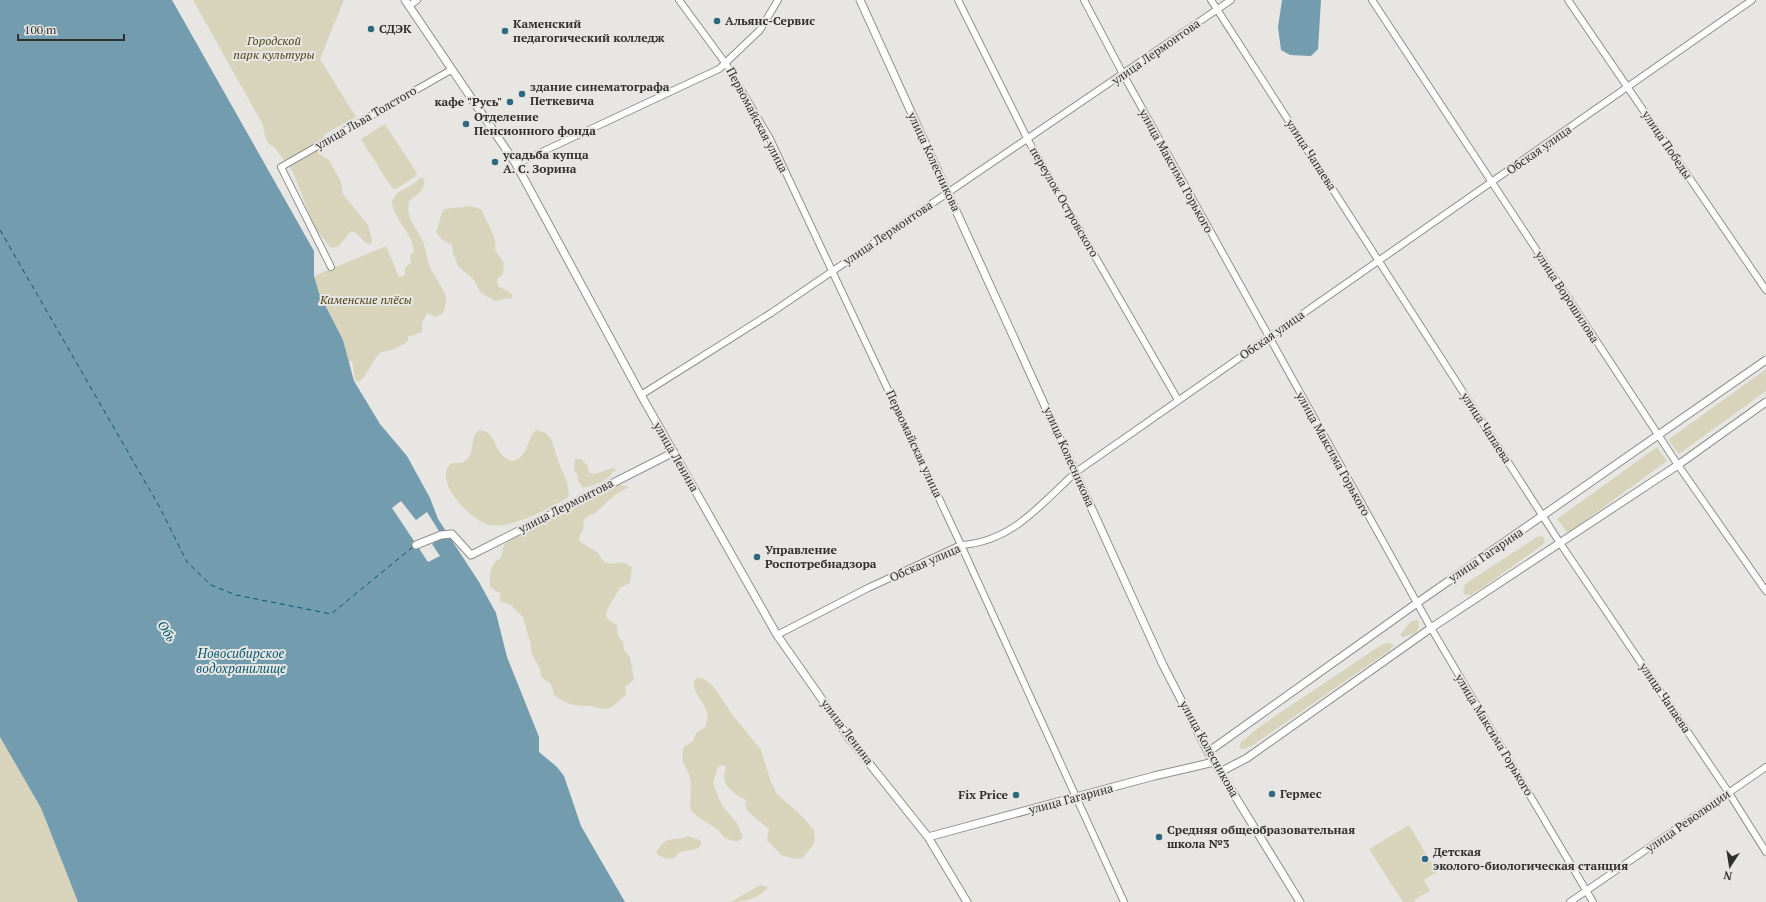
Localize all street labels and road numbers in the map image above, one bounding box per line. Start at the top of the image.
street label: улица Лермонтова [1108,15,1203,88]
street label: Первомайская улица [723,65,792,175]
street label: улица Льва Толстого [312,82,419,153]
street label: улица Максима Горького [1136,105,1217,236]
street label: улица Победы [1638,107,1696,182]
street label: улица Колесникова [904,109,964,214]
street label: улица Чапаева [1282,116,1340,193]
street label: Обская улица [1503,122,1574,177]
street label: переулок Островского [1027,144,1102,260]
street label: улица Лермонтова [839,197,935,269]
street label: улица Ворошилова [1532,247,1603,345]
street label: Обская улица [1236,307,1307,362]
street label: Первомайская улица [883,388,946,500]
street label: улица Максима Горького [1293,388,1374,519]
street label: улица Чапаева [1457,389,1515,466]
street label: улица Колесникова [1040,404,1098,509]
street label: улица Ленина [650,418,702,494]
street label: улица Лермонтова [515,475,616,536]
street label: улица Гагарина [1445,524,1526,586]
street label: Обская улица [887,540,963,585]
street label: улица Чапаева [1636,659,1694,736]
street label: улица Максима Горького [1452,670,1537,799]
street label: улица Ленина [817,695,877,767]
street label: улица Колесникова [1176,697,1242,800]
street label: улица Гагарина [1026,780,1115,817]
street label: улица Революции [1642,786,1733,856]

